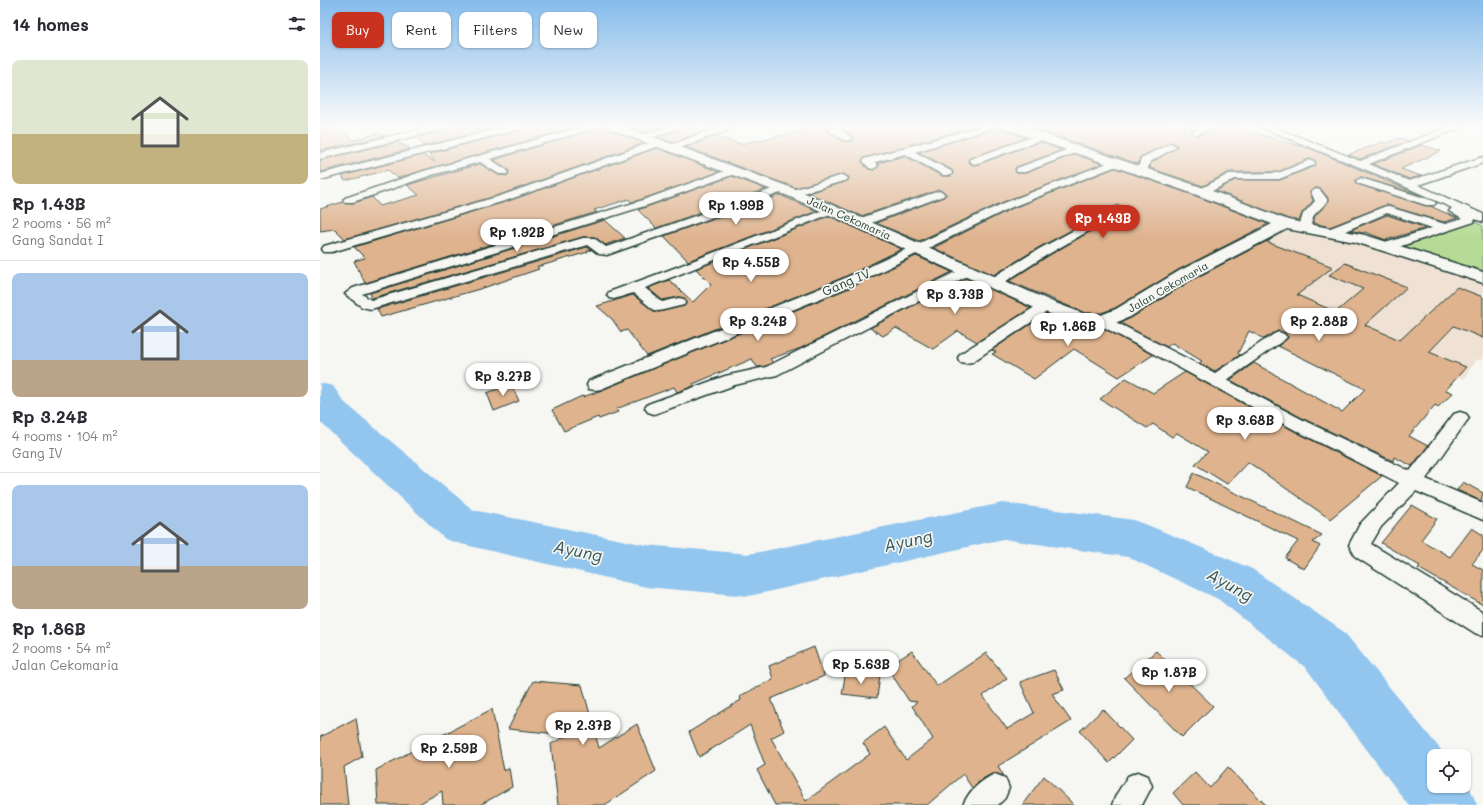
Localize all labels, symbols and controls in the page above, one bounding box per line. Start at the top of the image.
chip: Buy [332,12,384,48]
chip: Rent [392,12,451,48]
chip: Filters [459,12,532,48]
chip: New [540,12,597,48]
text: 14 homes [12,13,89,35]
icon: filters [286,13,308,35]
icon: home [124,86,196,158]
text: Rp 1.43B [12,192,86,214]
pin: Rp 1.99B [695,192,777,226]
street label: Jalan Cekomaria [805,192,894,243]
text: Rp 1.99B [708,196,764,213]
pin: Rp 1.43B [1062,205,1144,239]
text: Rp 1.43B [1075,209,1131,226]
text: 2 rooms · 56 m² [12,214,111,231]
pin: Rp 1.92B [476,219,558,253]
text: Rp 1.92B [489,223,545,240]
text: Gang Sandat I [12,231,103,248]
pin: Rp 4.55B [710,249,792,283]
text: Rp 4.55B [722,253,780,270]
street label: Jalan Cekomaria [1125,257,1211,316]
street label: Gang IV [819,264,872,299]
pin: Rp 3.73B [914,281,996,315]
text: Rp 3.73B [926,285,984,302]
icon: home [124,299,196,371]
pin: Rp 3.24B [717,308,799,342]
pin: Rp 2.88B [1278,308,1360,342]
text: Rp 3.24B [729,312,787,329]
text: Rp 2.88B [1290,312,1348,329]
pin: Rp 1.86B [1027,313,1109,347]
text: Rp 1.86B [1040,317,1096,334]
pin: Rp 3.27B [462,363,544,397]
text: Rp 3.27B [475,367,531,384]
text: Rp 3.24B [12,405,88,427]
pin: Rp 3.68B [1204,407,1286,441]
text: Rp 3.68B [1216,411,1274,428]
text: 4 rooms · 104 m² [12,427,117,444]
text: Gang IV [12,444,63,461]
icon: home [124,511,196,583]
water label: Ayung [881,524,934,556]
water label: Ayung [552,534,605,566]
water label: Ayung [1204,563,1257,606]
text: Rp 1.86B [12,617,86,639]
text: 2 rooms · 54 m² [12,639,111,656]
pin: Rp 5.63B [820,651,902,685]
text: Rp 5.63B [832,655,890,672]
text: Jalan Cekomaria [12,656,119,673]
pin: Rp 1.87B [1128,659,1210,693]
text: Rp 1.87B [1141,663,1197,680]
pin: Rp 2.37B [542,712,624,746]
text: Rp 2.37B [555,716,611,733]
pin: Rp 2.59B [408,735,490,769]
text: Rp 2.59B [420,739,478,756]
map controls [1427,749,1471,793]
button: locate [1427,749,1471,793]

